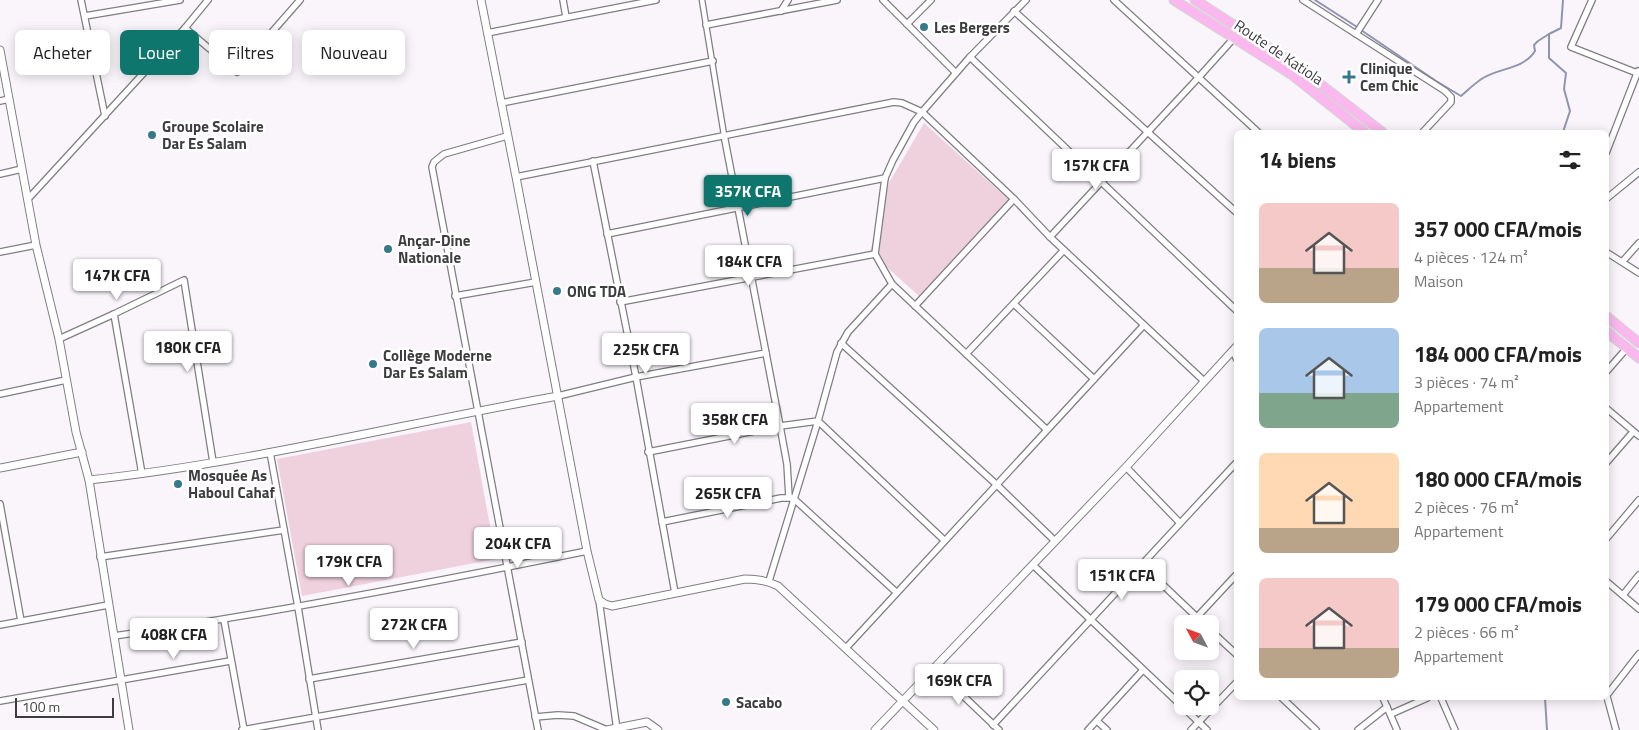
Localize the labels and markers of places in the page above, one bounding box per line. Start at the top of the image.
place label: Les Bergers [934,16,1010,39]
marker: Les Bergers [918,21,930,33]
place label: Clinique Cem Chic [1360,57,1419,97]
marker: Clinique Cem Chic [1342,70,1356,84]
place label: Groupe Scolaire Dar Es Salam [162,115,264,155]
marker: Groupe Scolaire Dar Es Salam [146,129,158,141]
pin: 157K CFA [1044,148,1148,191]
pin: 357K CFA [696,174,800,217]
place label: Ançar-Dine Nationale [398,229,471,269]
marker: Ançar-Dine Nationale [382,243,394,255]
pin: 184K CFA [697,244,801,287]
pin: 147K CFA [65,258,169,301]
place label: ONG TDA [567,280,626,303]
marker: ONG TDA [551,285,563,297]
pin: 180K CFA [136,330,240,373]
pin: 225K CFA [594,332,698,375]
place label: Collège Moderne Dar Es Salam [383,344,492,384]
marker: Collège Moderne Dar Es Salam [367,358,379,370]
pin: 358K CFA [683,402,787,445]
place label: Mosquée As Haboul Cahaf [188,464,275,504]
pin: 265K CFA [676,476,780,519]
marker: Mosquée As Haboul Cahaf [172,478,184,490]
pin: 204K CFA [466,526,570,569]
pin: 179K CFA [297,544,401,587]
pin: 151K CFA [1070,558,1174,601]
pin: 272K CFA [362,608,466,650]
pin: 408K CFA [122,618,226,660]
pin: 169K CFA [907,664,1011,706]
place label: Sacabo [736,691,782,714]
marker: Sacabo [720,696,732,708]

